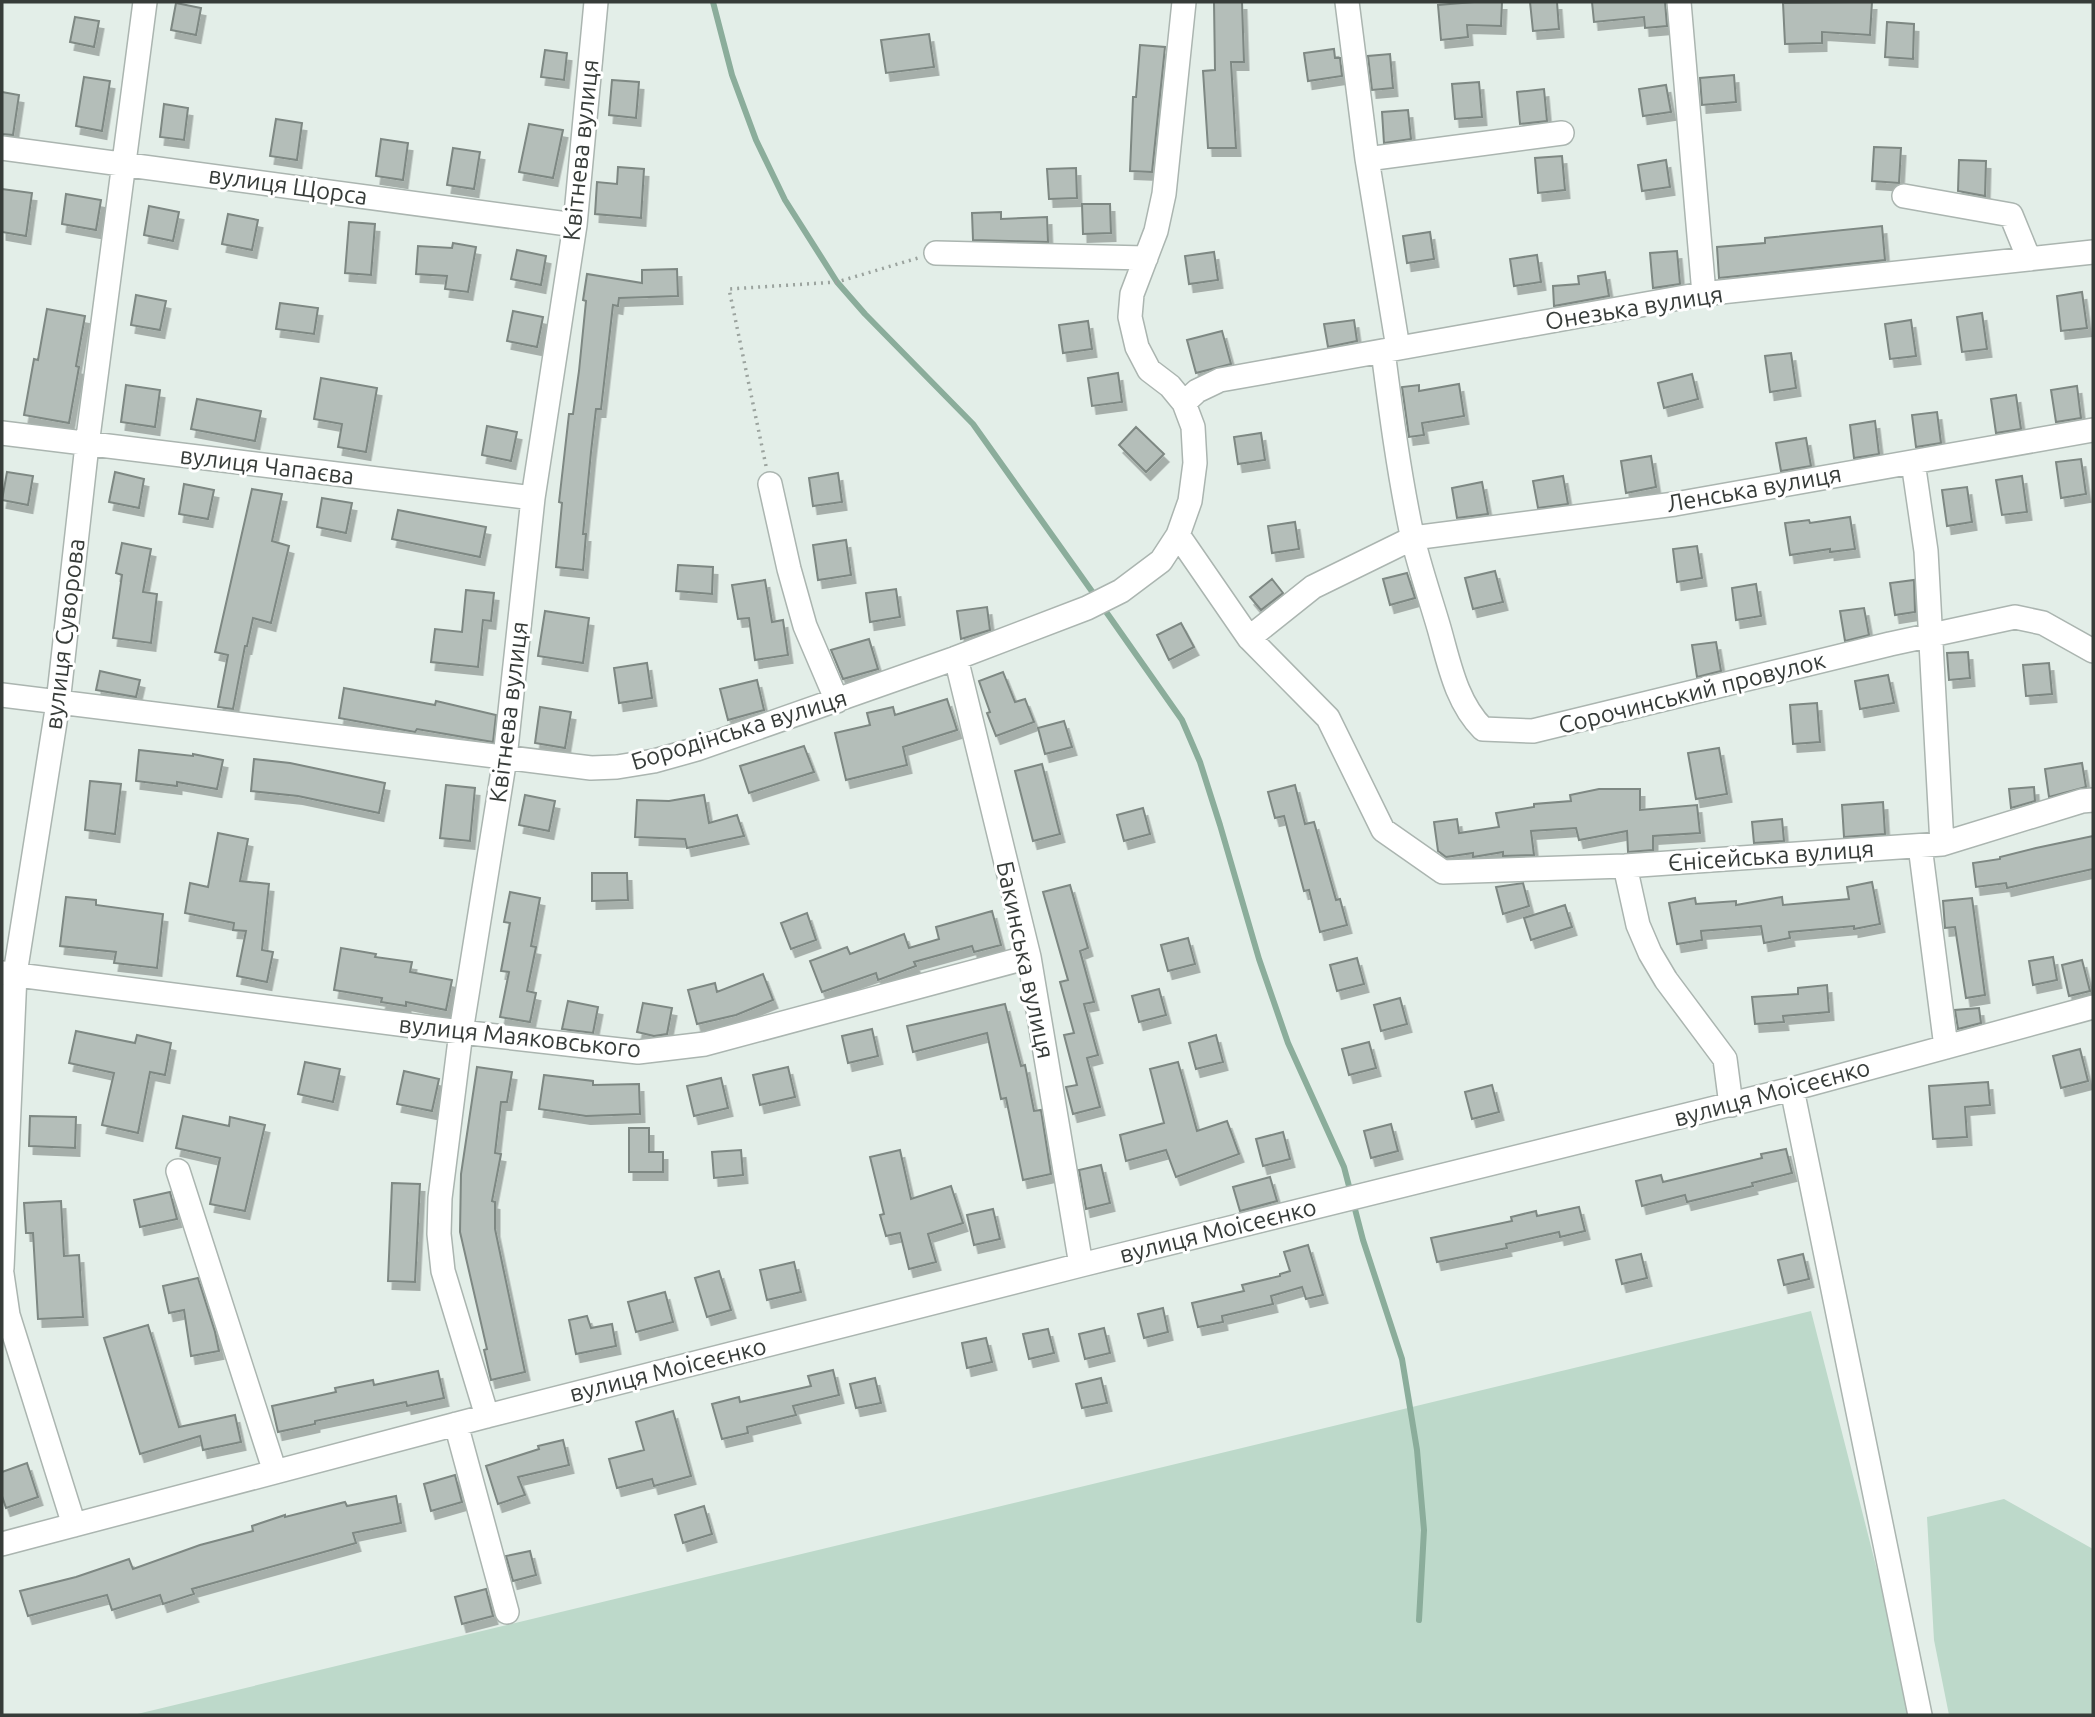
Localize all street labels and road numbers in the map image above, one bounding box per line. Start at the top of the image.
street label: Квітнева вулиця [558,58,603,242]
street label: вулиця Щорса [207,161,369,210]
street label: Онезька вулиця [1543,280,1725,335]
street label: вулиця Чапаєва [178,441,356,490]
street label: Ленська вулиця [1664,460,1843,517]
street label: вулиця Суворова [39,537,90,731]
street label: Квітнева вулиця [484,620,533,804]
street label: Сорочинський провулок [1556,646,1828,739]
street label: Бородінська вулиця [628,684,850,775]
street label: Єнісейська вулиця [1667,835,1875,876]
street label: Бакинська вулиця [991,859,1060,1061]
street label: вулиця Маяковського [398,1010,643,1063]
street label: вулиця Моісеєнко [1671,1053,1873,1132]
street label: вулиця Моісеєнко [1117,1193,1319,1268]
street label: вулиця Моісеєнко [567,1332,769,1407]

